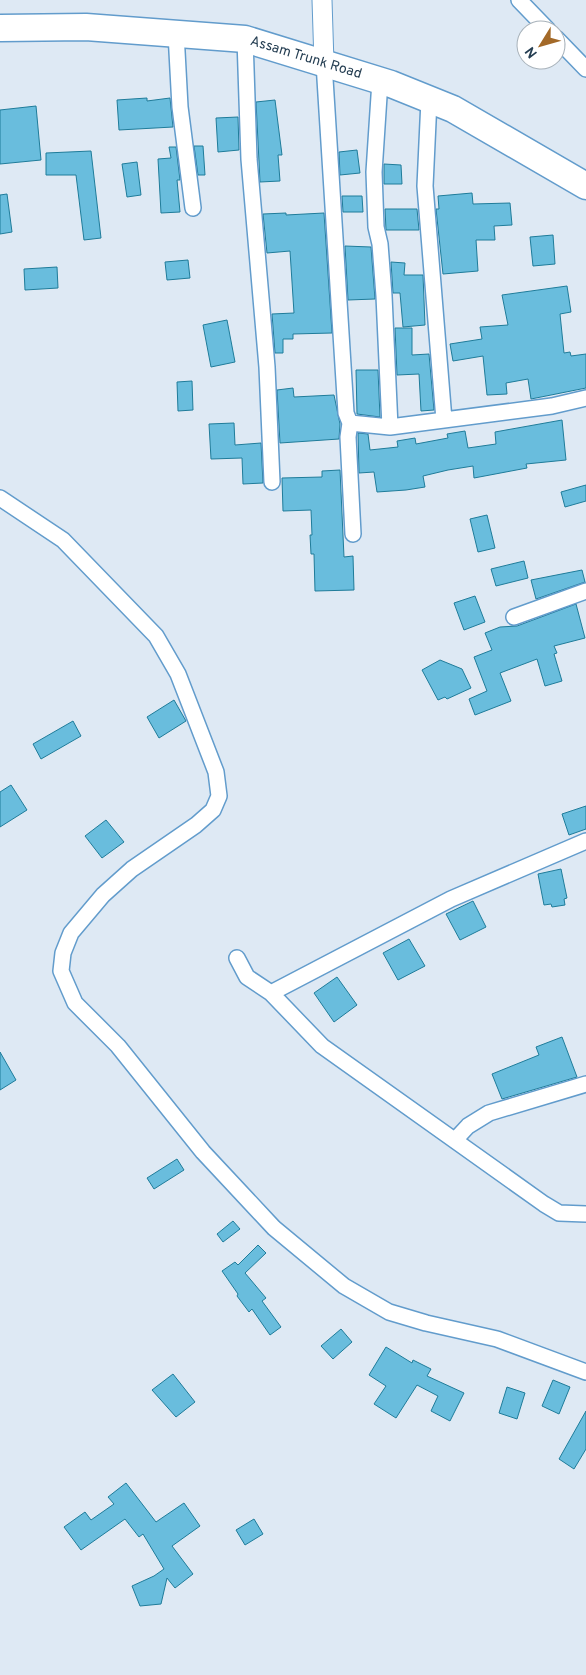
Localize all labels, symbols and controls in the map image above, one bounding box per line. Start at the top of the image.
north arrow [516,20,566,70]
street label: Assam Trunk Road [248,33,364,83]
text: N [522,43,542,61]

